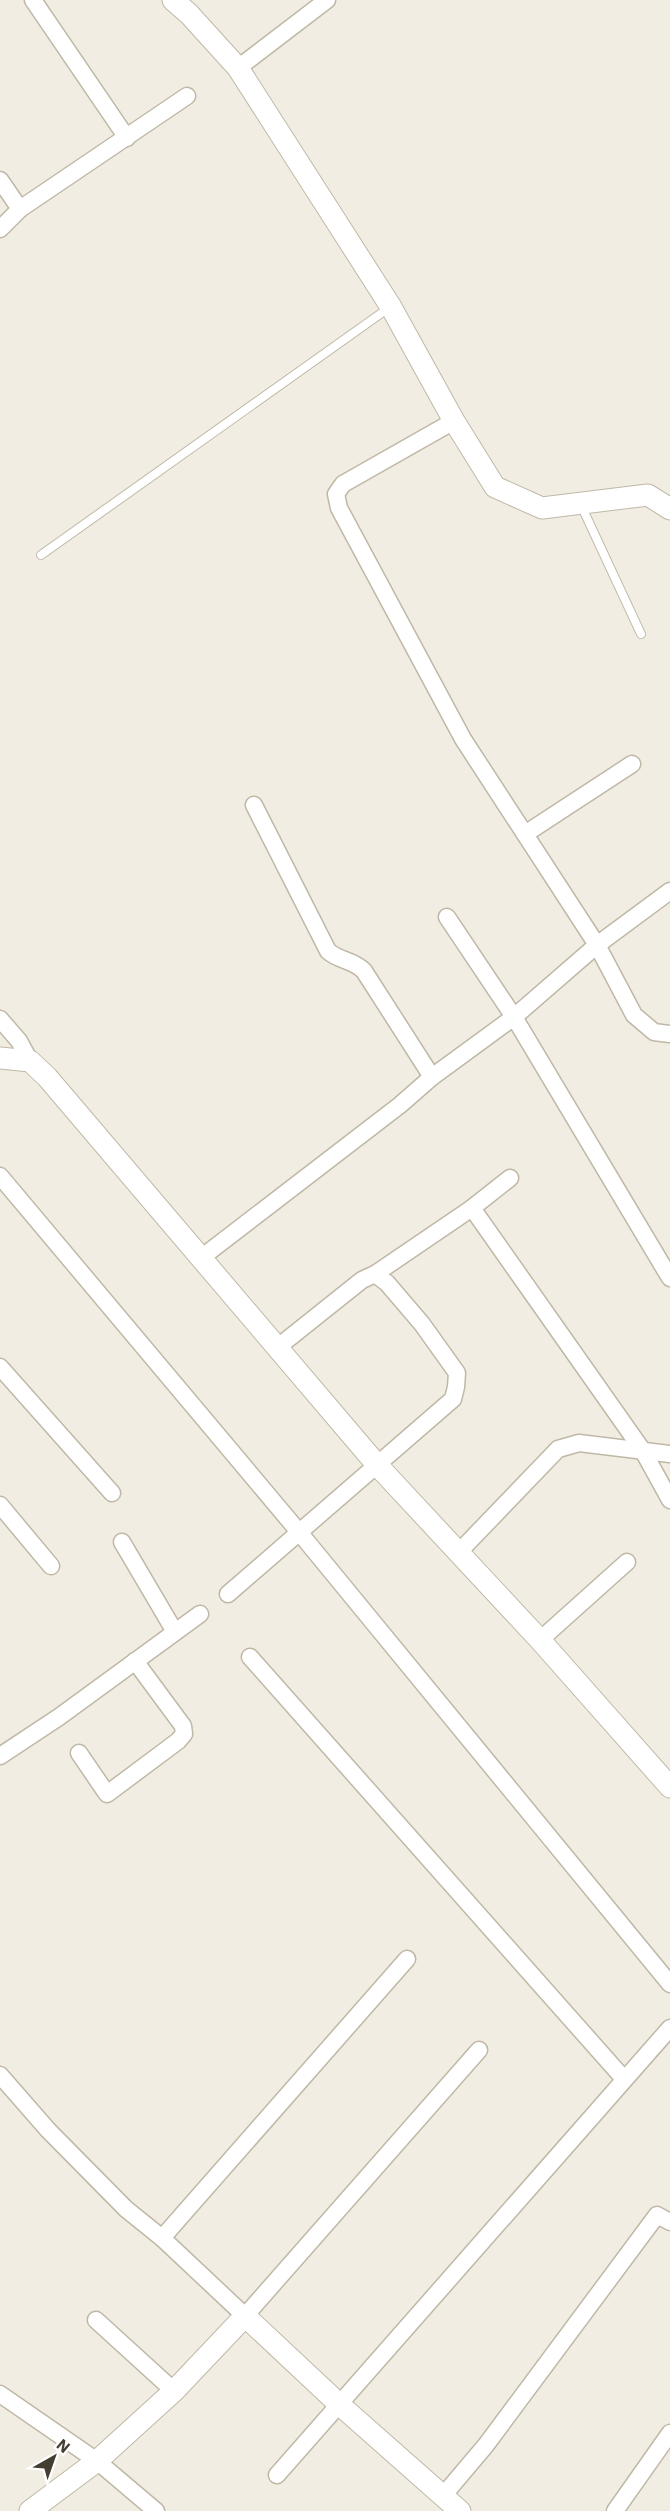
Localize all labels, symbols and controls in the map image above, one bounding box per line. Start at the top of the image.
north arrow [24,2427,84,2487]
text: N [53,2434,75,2457]

